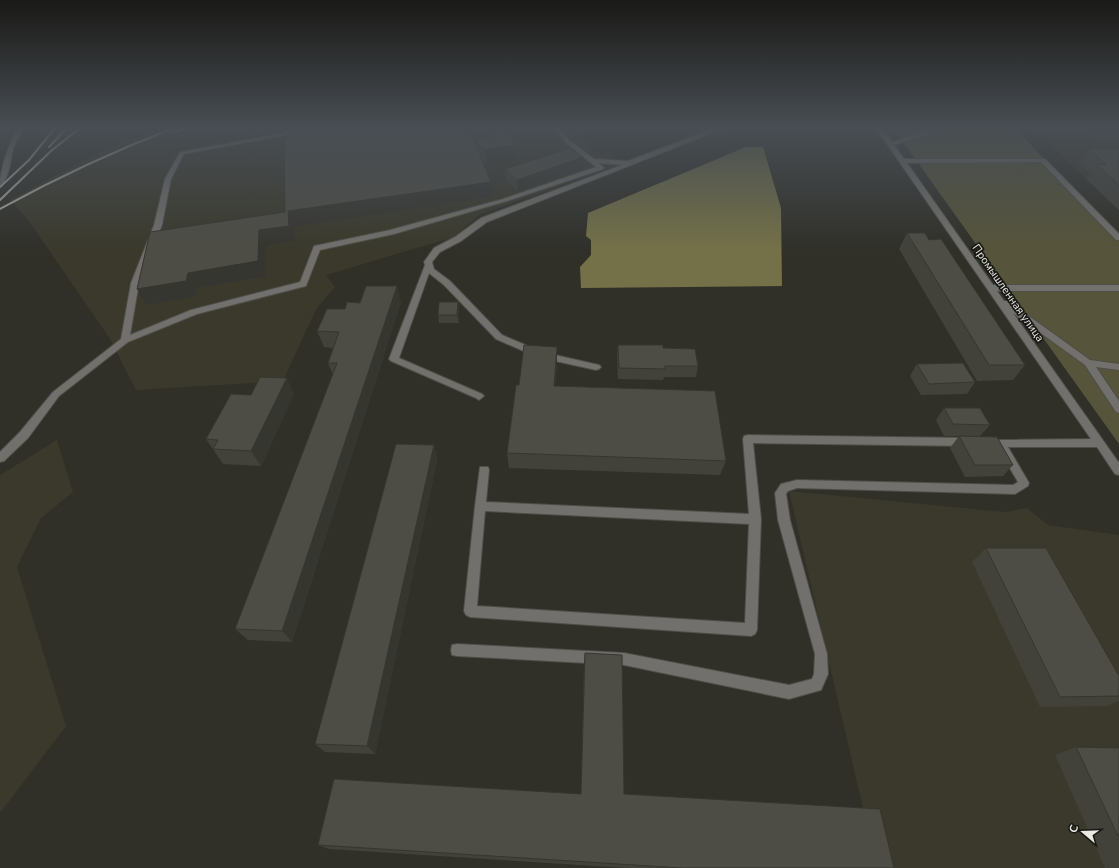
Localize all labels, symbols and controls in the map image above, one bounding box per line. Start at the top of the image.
street label: Промышленная улица [969,241,1047,345]
north arrow [1063,812,1103,852]
text: С [1066,822,1082,835]

